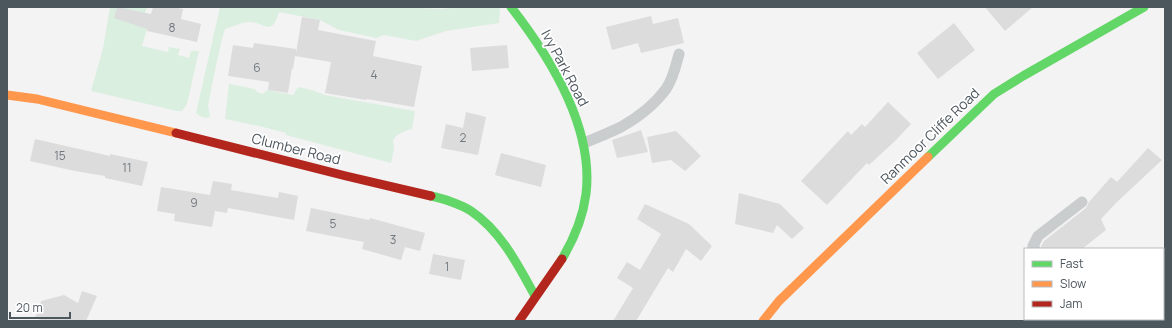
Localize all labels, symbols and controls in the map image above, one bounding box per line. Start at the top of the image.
house number: 8 [169,19,176,36]
street label: Ivy Park Road [537,26,594,109]
house number: 6 [253,59,261,76]
house number: 4 [370,66,378,83]
street label: Ranmoor Cliffe Road [876,83,983,188]
street label: Clumber Road [250,128,343,169]
house number: 2 [460,129,467,146]
house number: 15 [54,147,66,164]
house number: 11 [122,159,132,176]
house number: 9 [190,194,198,211]
house number: 5 [330,215,337,232]
house number: 3 [390,231,396,248]
legend [1024,248,1164,320]
text: Fast [1060,255,1084,272]
house number: 1 [445,258,449,275]
text: Slow [1060,275,1086,292]
scale bar [10,294,70,320]
text: Jam [1060,295,1082,312]
text: 20 m [16,299,43,316]

